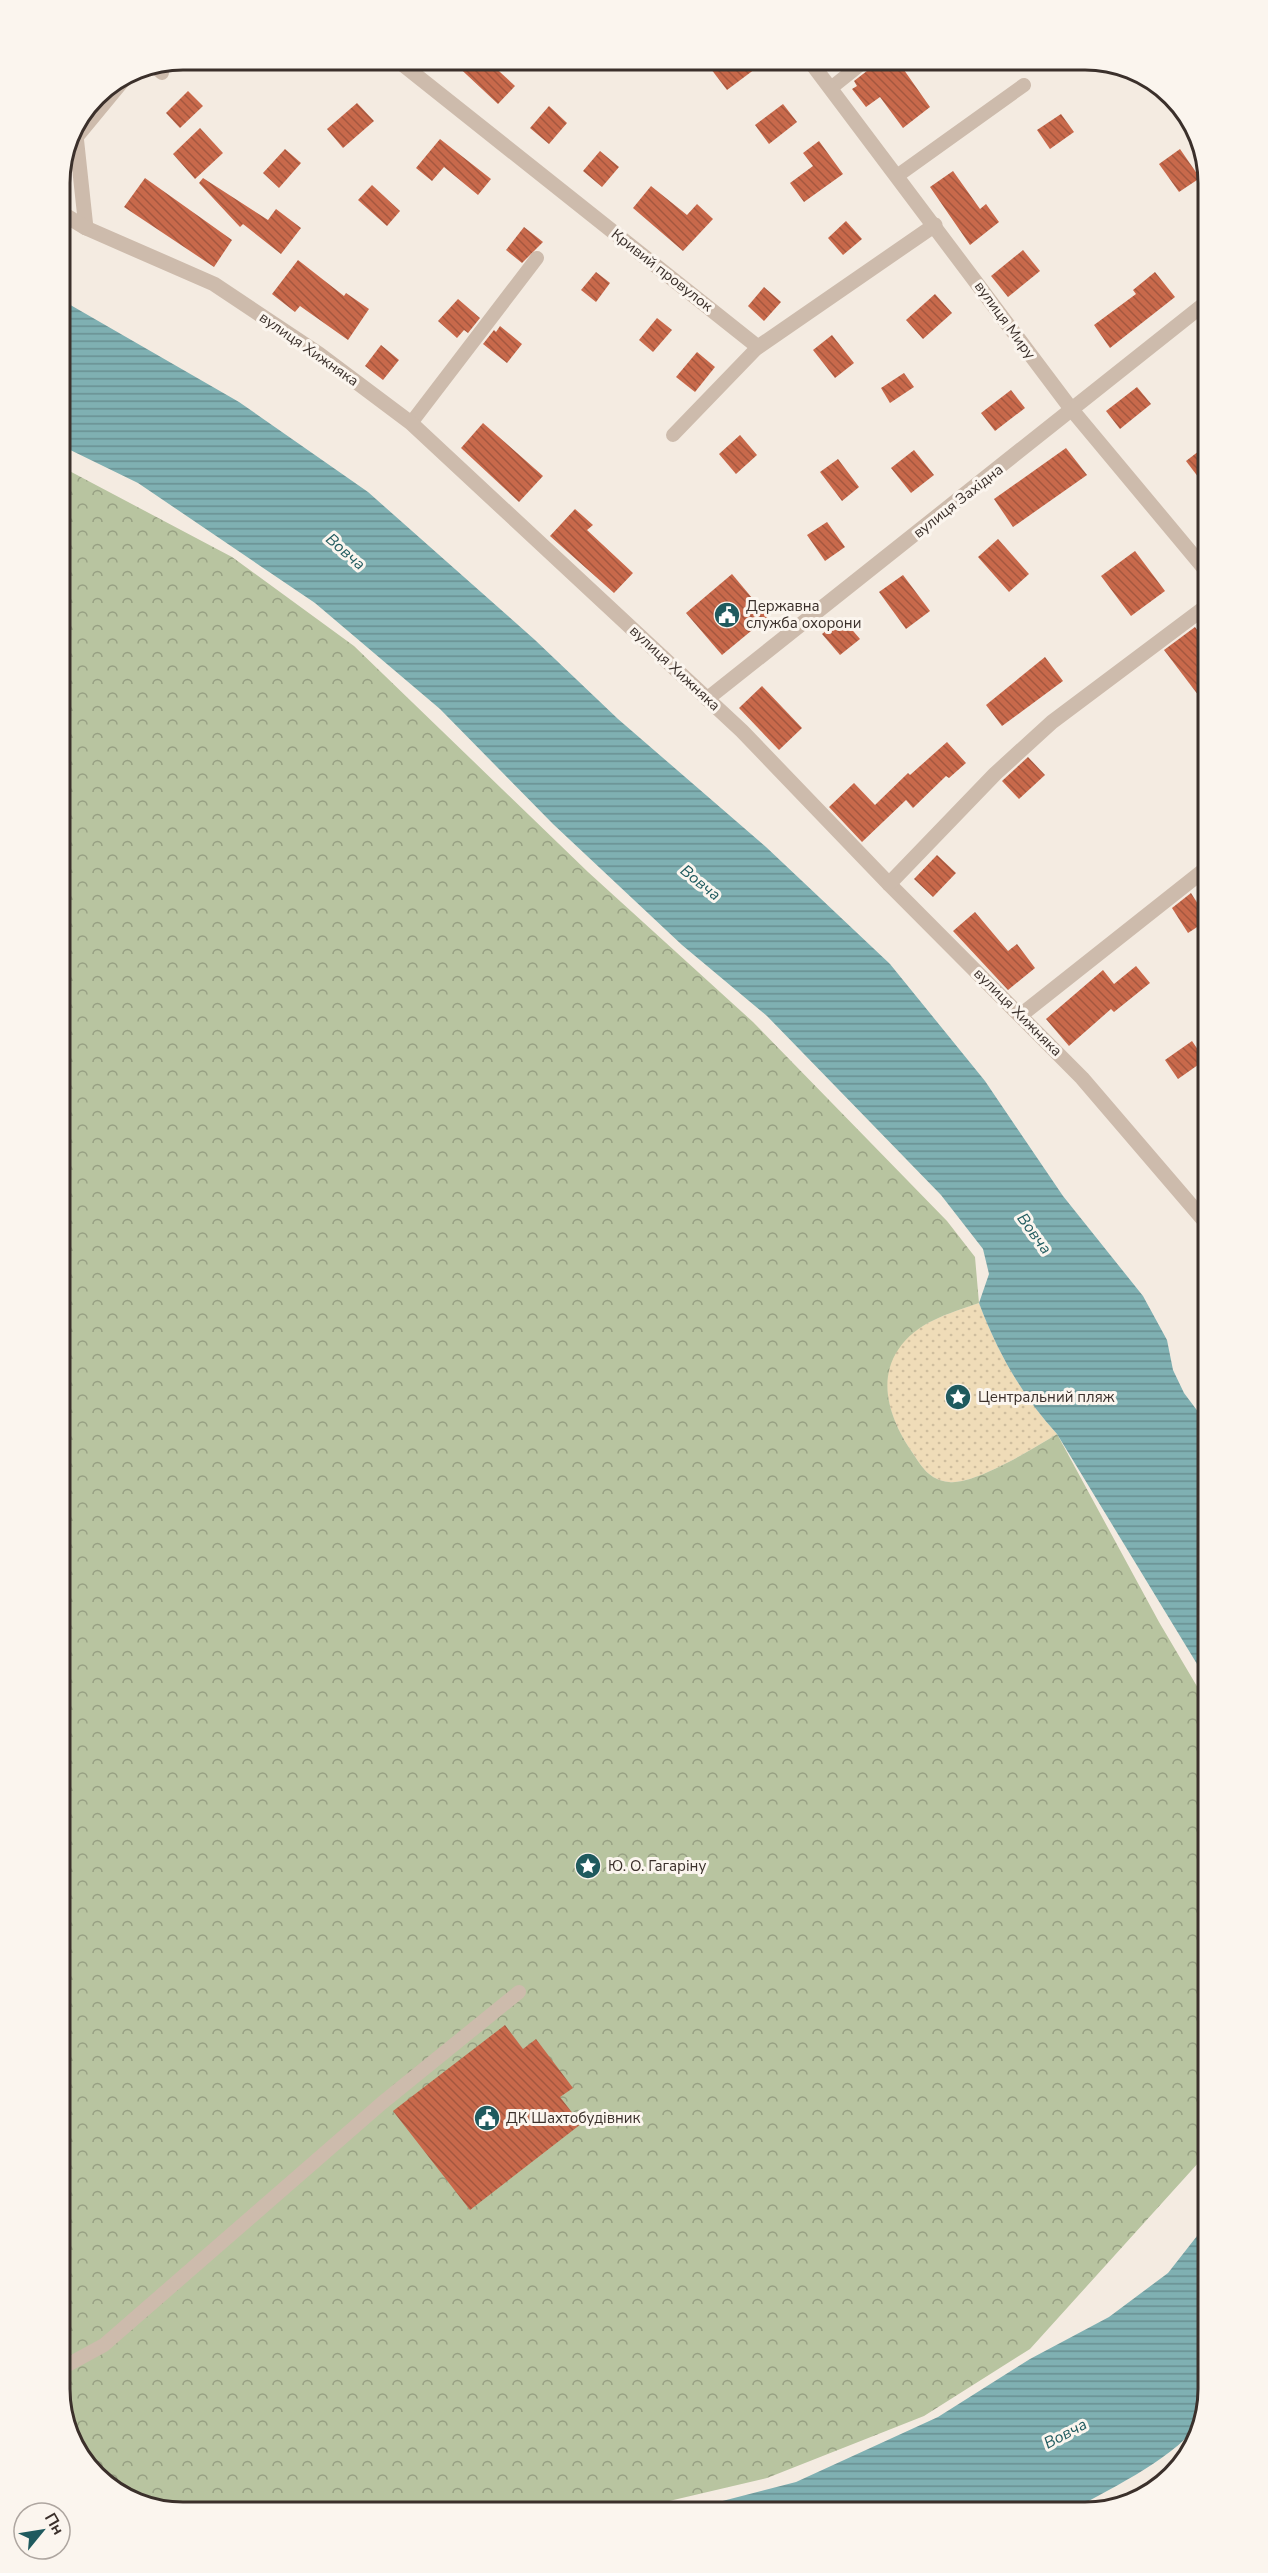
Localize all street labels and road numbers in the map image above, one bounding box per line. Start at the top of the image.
street label: Кривий провулок [607,224,717,316]
street label: вулиця Миру [970,277,1040,363]
street label: вулиця Хижняка [255,307,363,391]
street label: вулиця Західна [909,460,1007,542]
street label: вулиця Хижняка [625,621,725,715]
street label: вулиця Хижняка [970,964,1066,1060]

